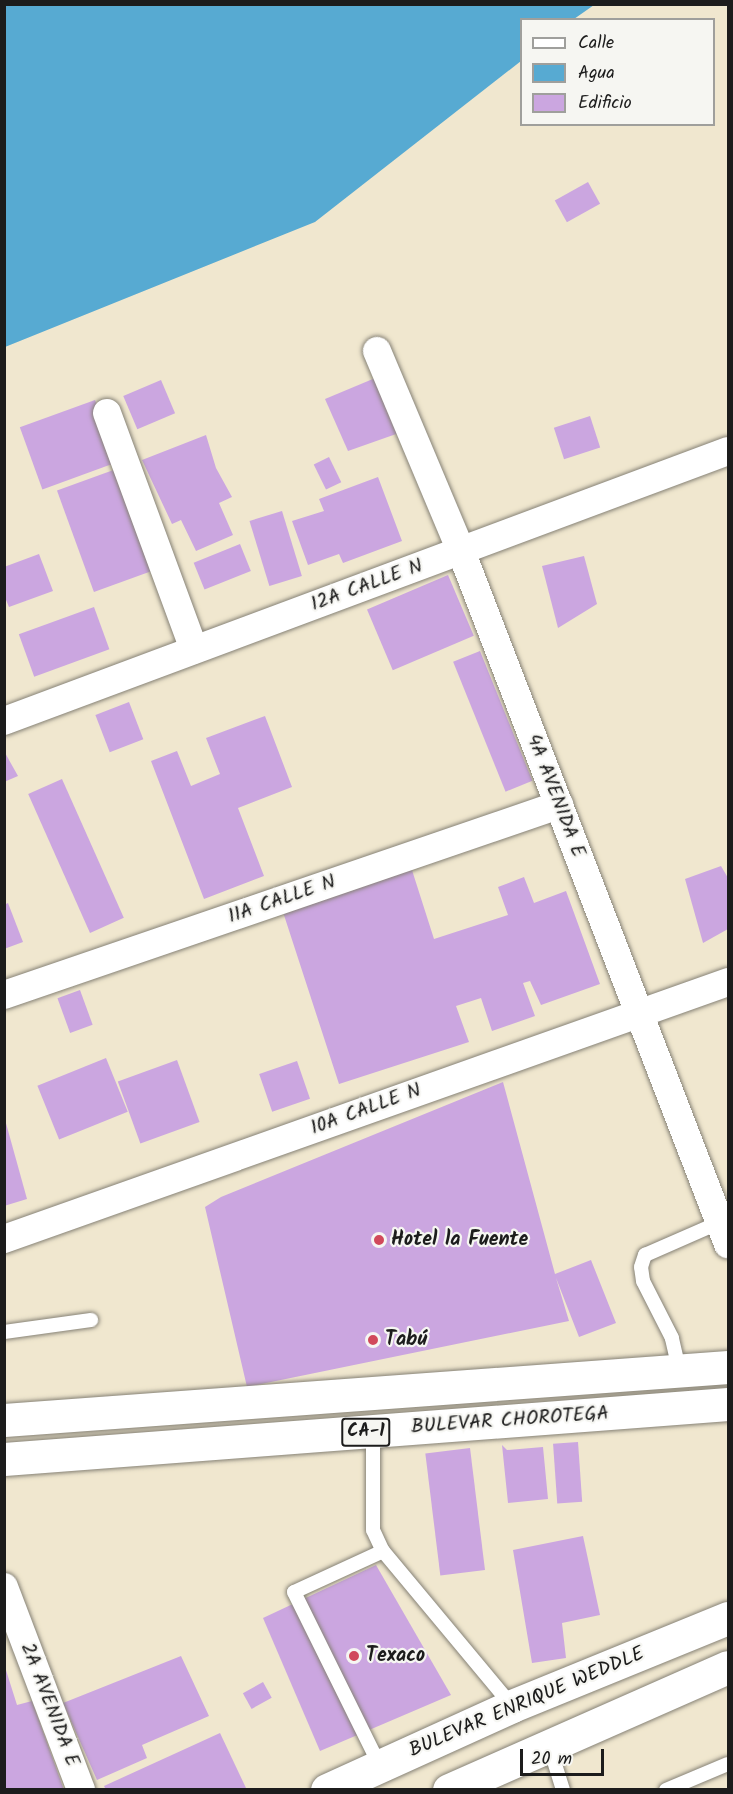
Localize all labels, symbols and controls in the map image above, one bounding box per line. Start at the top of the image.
legend [520,18,715,126]
text: Calle [578,29,614,58]
text: Agua [578,59,615,88]
text: Edificio [578,89,632,118]
street label: 12A CALLE N [308,555,426,617]
street label: 4A AVENIDA E [520,731,590,861]
street label: 11A CALLE N [225,870,339,930]
street label: 10A CALLE N [308,1079,424,1141]
place label: Hotel la Fuente [391,1228,528,1252]
marker: Hotel la Fuente [372,1233,386,1247]
place label: Tabú [385,1328,427,1352]
marker: Tabú [366,1333,380,1347]
street label: BULEVAR CHOROTEGA [410,1402,610,1440]
road number: CA-1 [340,1417,392,1447]
street label: 2A AVENIDA E [14,1640,84,1770]
street label: BULEVAR ENRIQUE WEDDLE [406,1642,648,1764]
place label: Texaco [366,1644,425,1668]
marker: Texaco [347,1649,361,1663]
scale bar [523,1737,607,1775]
text: 20 m [531,1745,572,1774]

